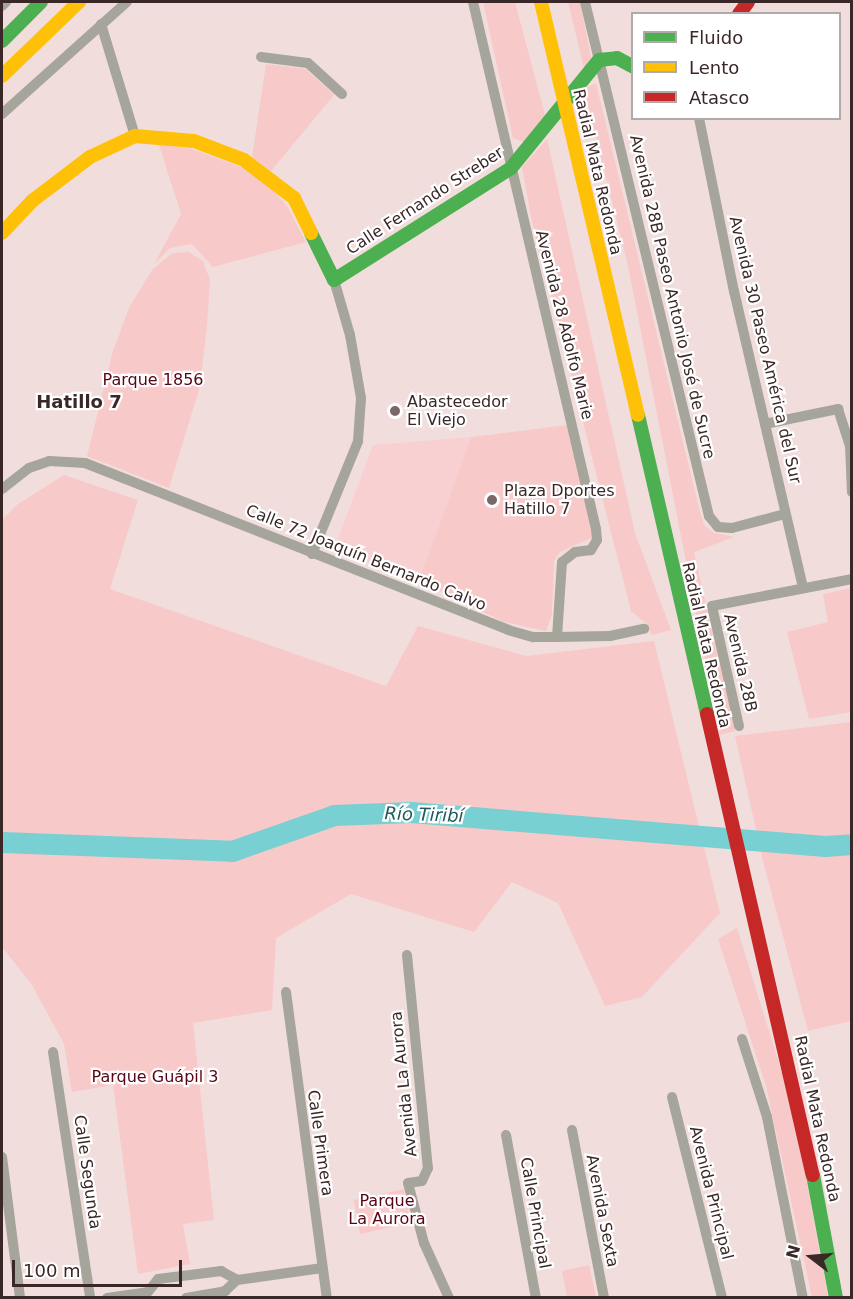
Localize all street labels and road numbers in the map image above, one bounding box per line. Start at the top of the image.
street label: Radial Mata Redonda [569,87,625,257]
street label: Avenida 28B Paseo Antonio José de Sucre [625,133,719,461]
street label: Calle Fernando Streber [343,143,507,259]
street label: Avenida 30 Paseo América del Sur [725,215,805,485]
street label: Avenida 28 Adolfo Marie [531,228,597,422]
street label: Calle 72 Joaquín Bernardo Calvo [243,501,489,615]
street label: Radial Mata Redonda [678,560,734,730]
street label: Avenida 28B [719,612,761,714]
street label: Avenida La Aurora [387,1010,421,1158]
street label: Radial Mata Redonda [790,1034,844,1204]
street label: Calle Primera [303,1089,337,1197]
street label: Calle Segunda [69,1114,105,1230]
street label: Avenida Principal [685,1124,737,1262]
street label: Avenida Sexta [582,1153,622,1269]
street label: Calle Principal [516,1156,554,1270]

